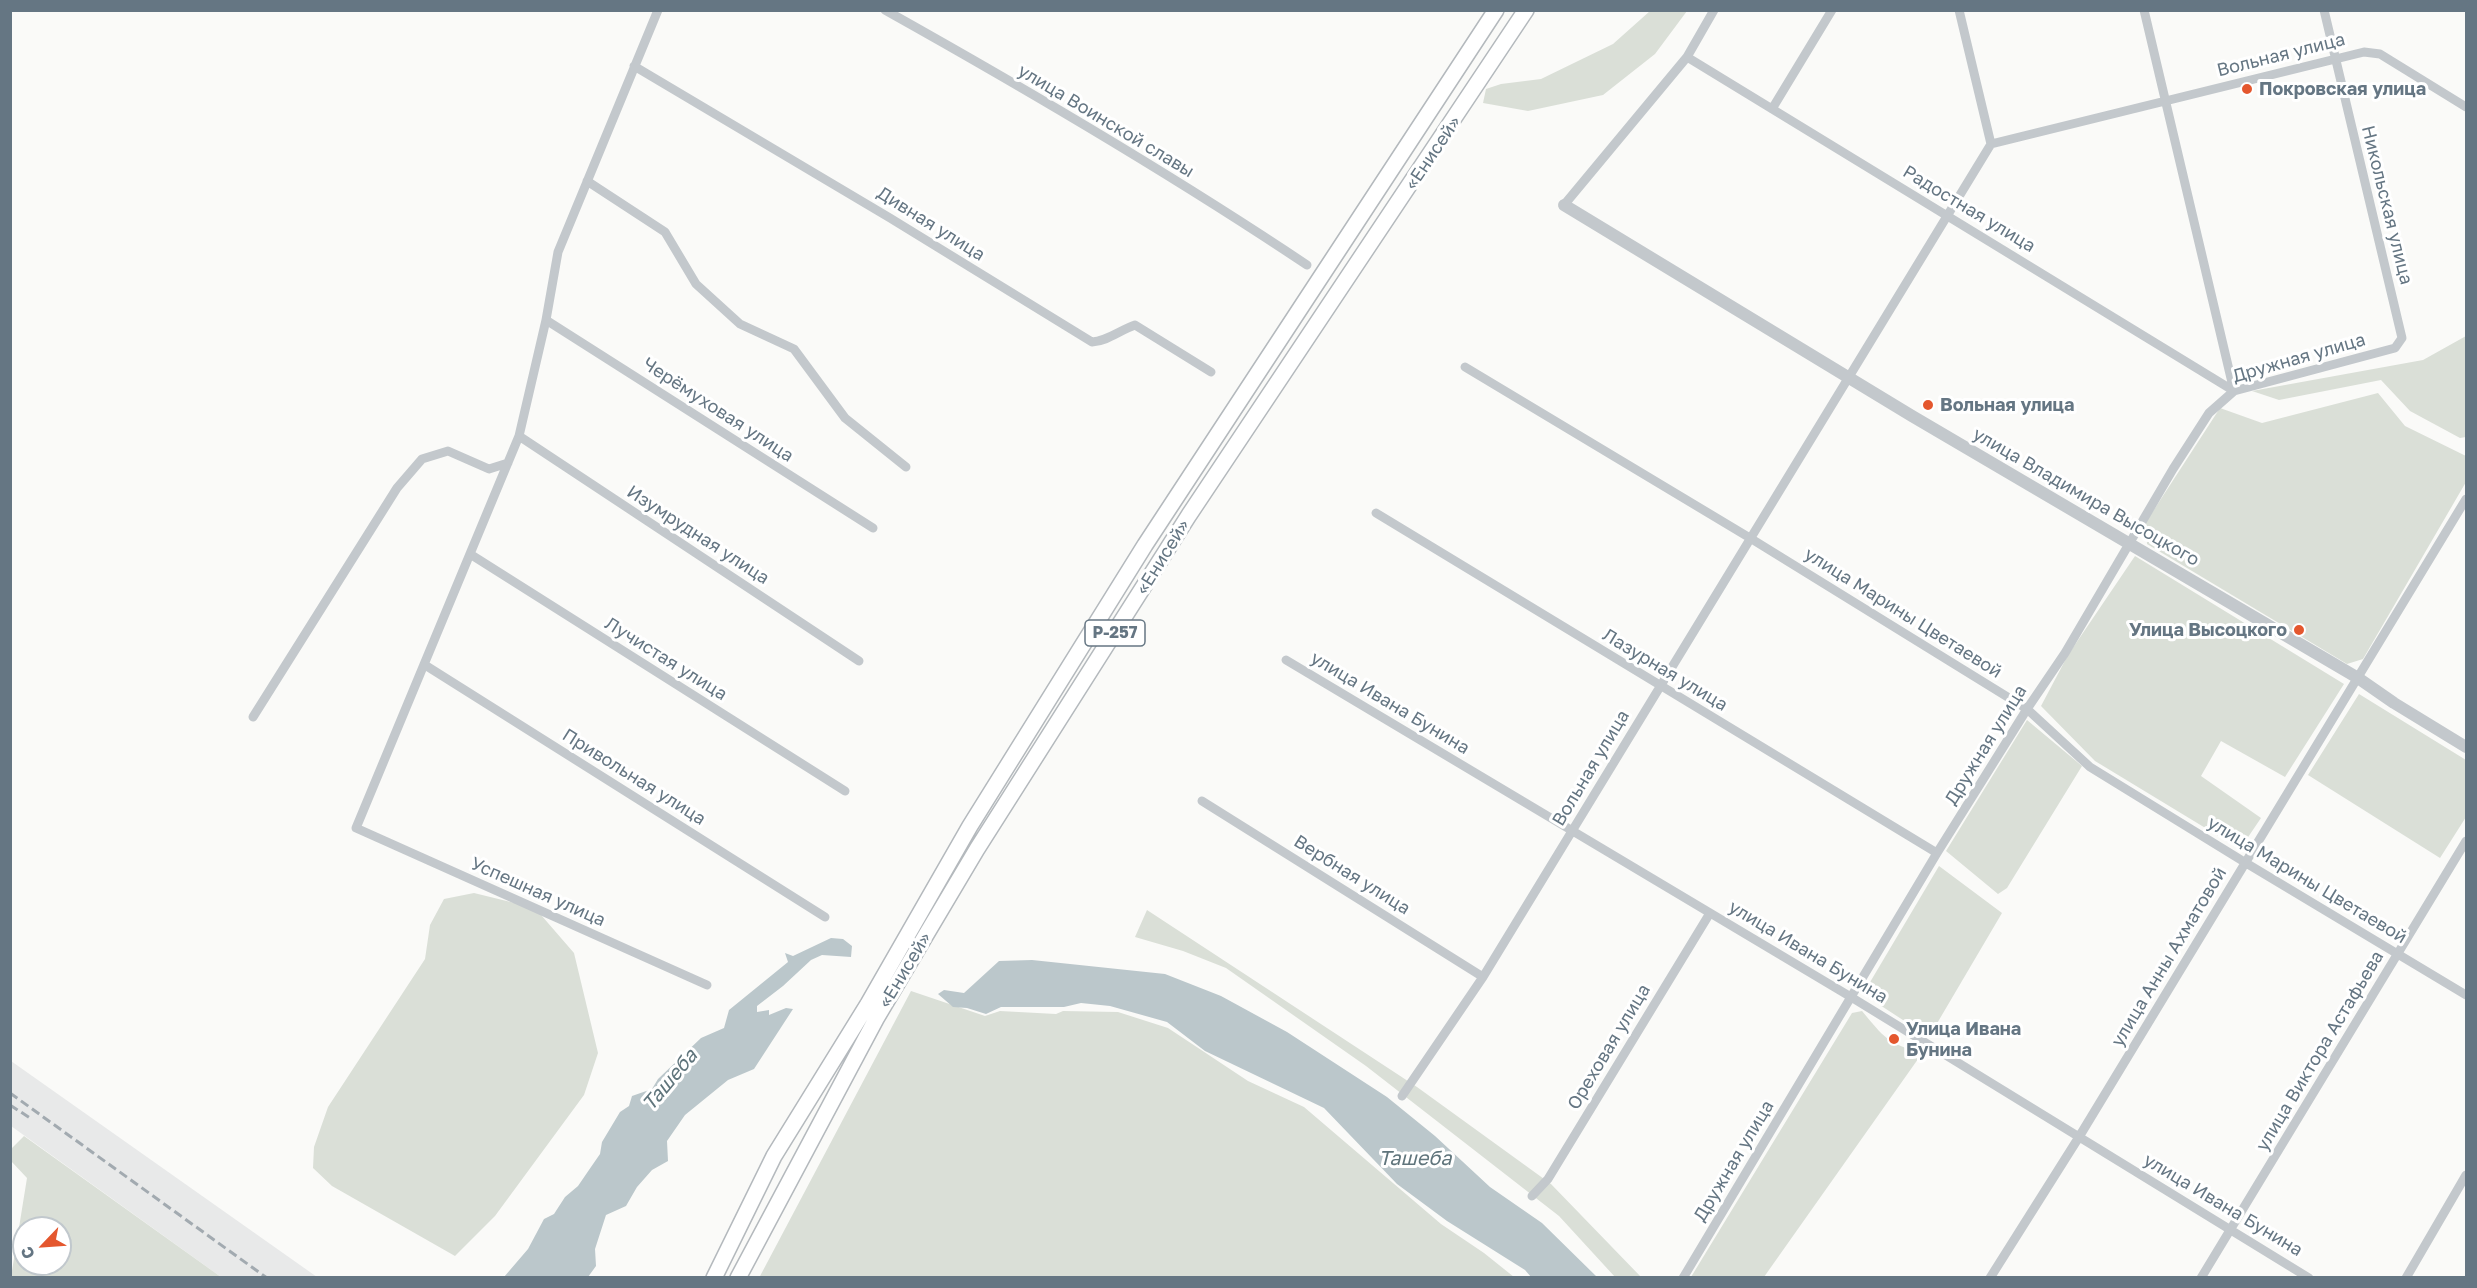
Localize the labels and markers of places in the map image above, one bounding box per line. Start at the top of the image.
place label: Покровская улица [2259,78,2426,100]
marker: Покровская улица [2240,82,2254,96]
place label: Вольная улица [1940,394,2074,416]
marker: Вольная улица [1921,398,1935,412]
place label: Улица Высоцкого [2129,619,2287,641]
marker: Улица Высоцкого [2292,623,2306,637]
place label: Улица Ивана Бунина [1906,1018,2021,1060]
marker: Улица Ивана Бунина [1887,1032,1901,1046]

